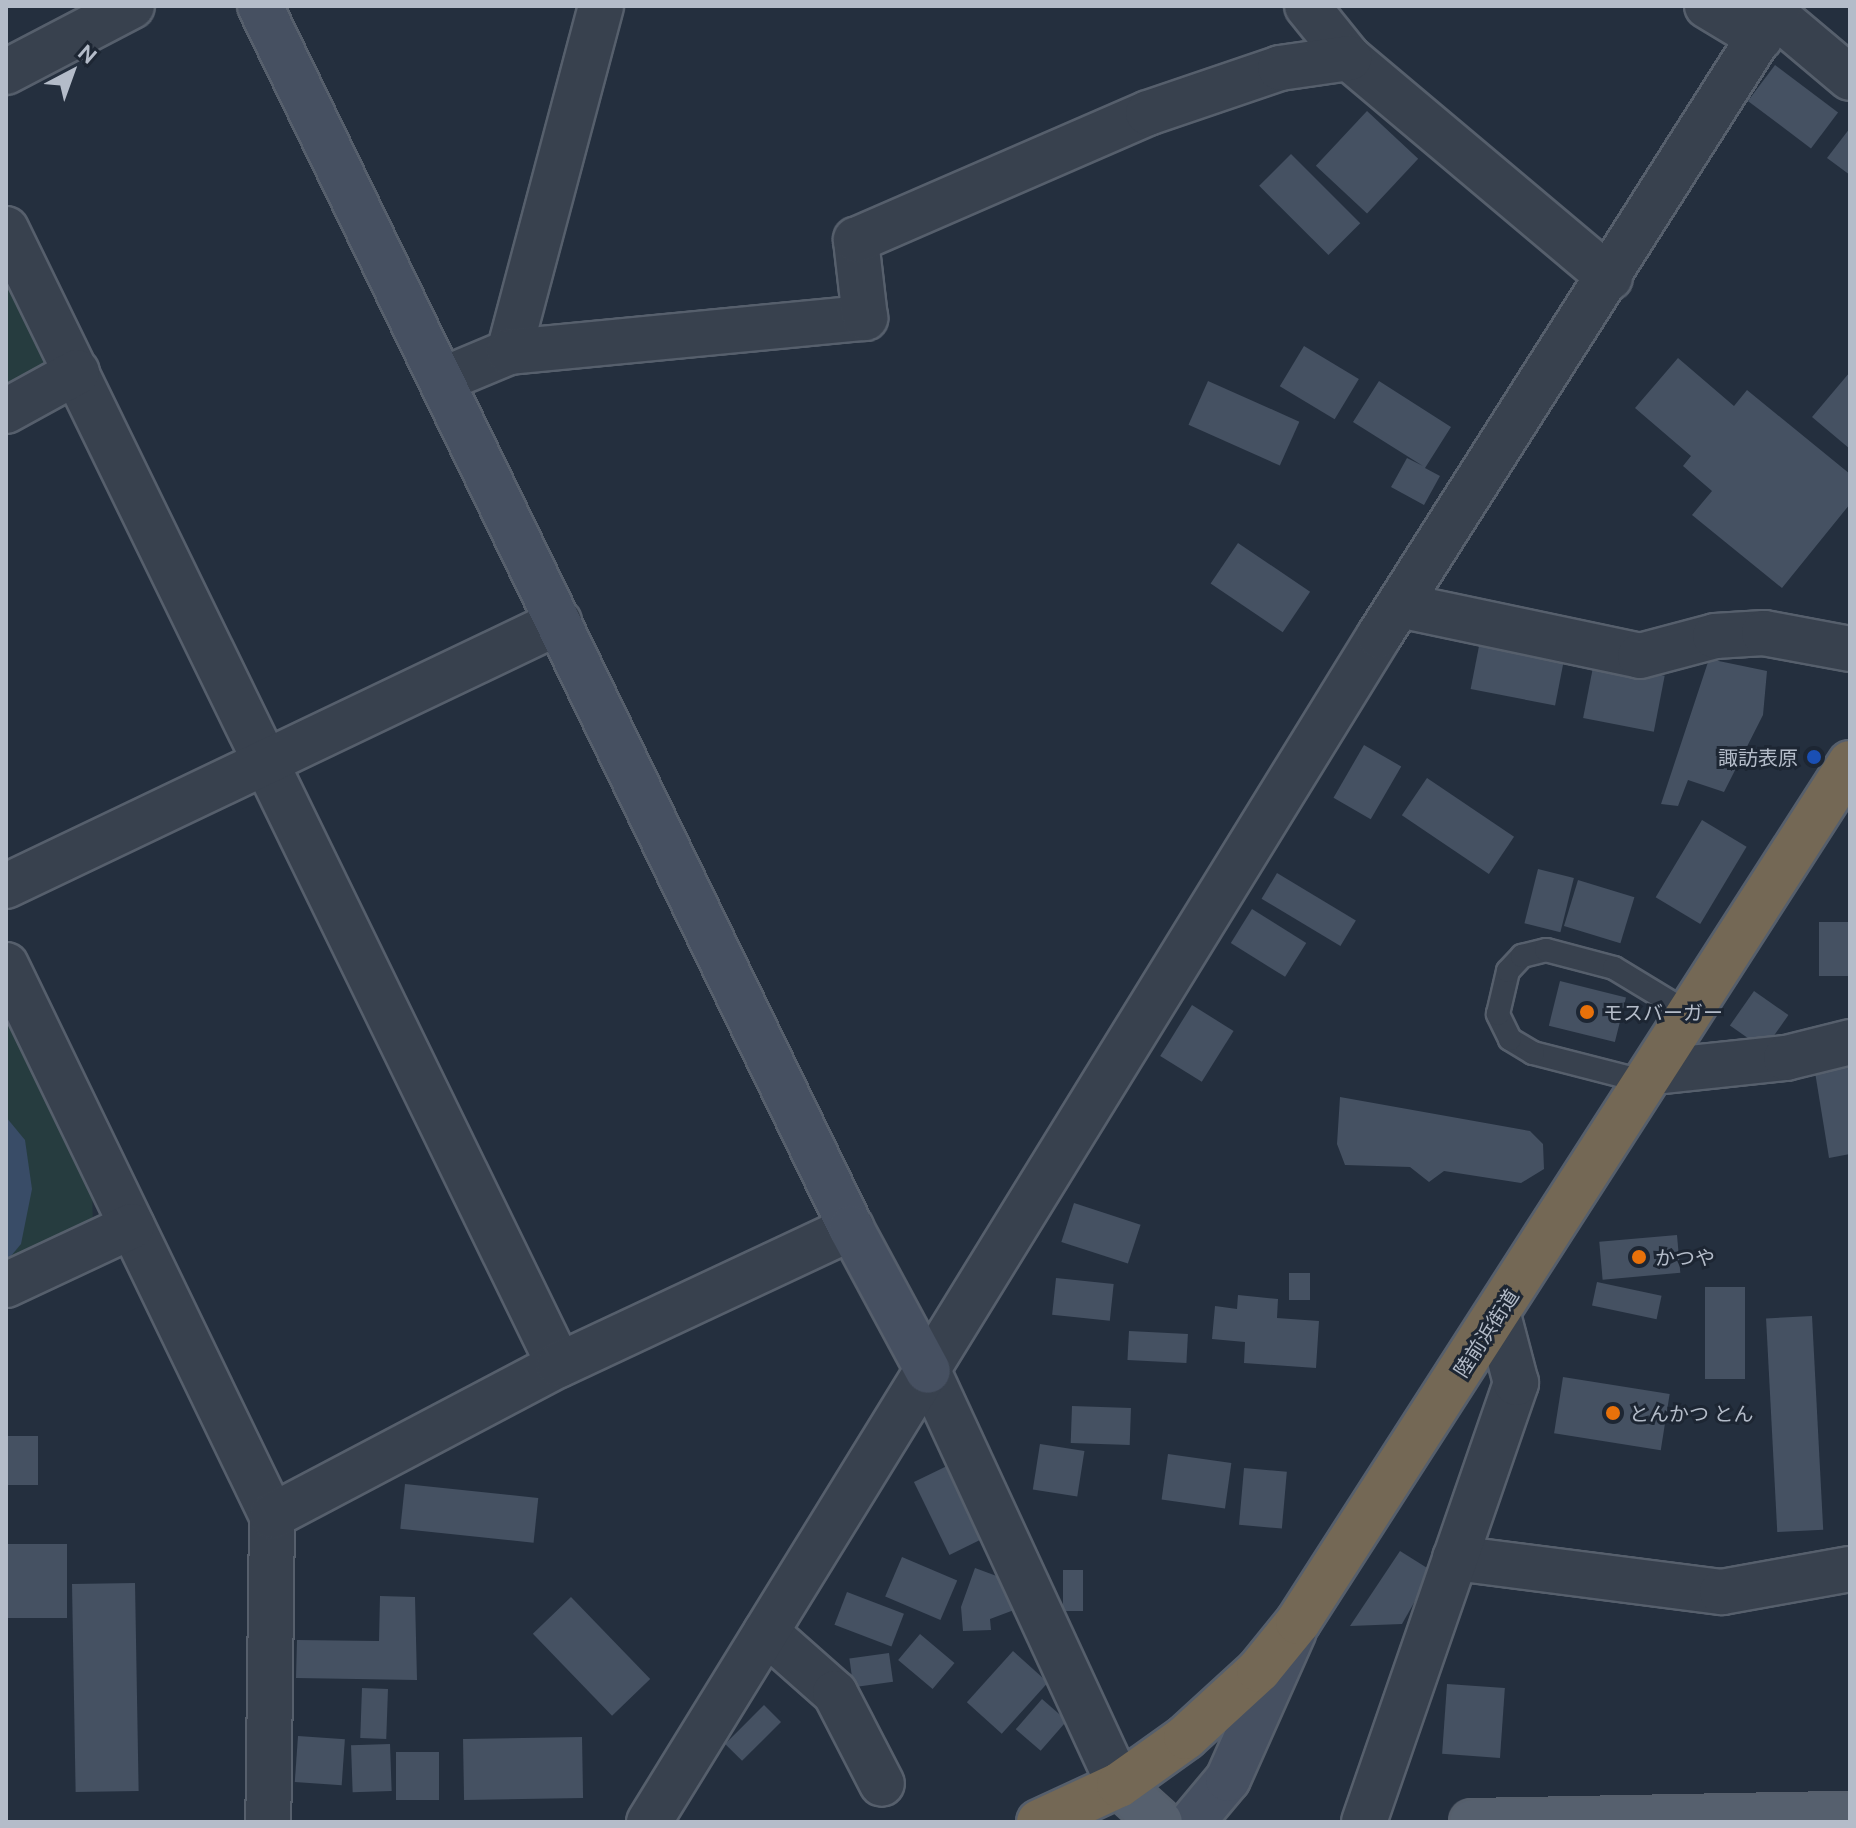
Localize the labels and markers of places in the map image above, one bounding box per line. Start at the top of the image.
place label: 諏訪表原 [1718,745,1798,769]
marker: 諏訪表原 [1805,748,1823,766]
place label: モスバーガー [1603,1000,1723,1024]
marker: モスバーガー [1578,1003,1596,1021]
place label: かつや [1655,1245,1715,1269]
marker: かつや [1630,1248,1648,1266]
place label: とんかつ とん [1629,1401,1754,1425]
marker: とんかつ とん [1604,1404,1622,1422]

